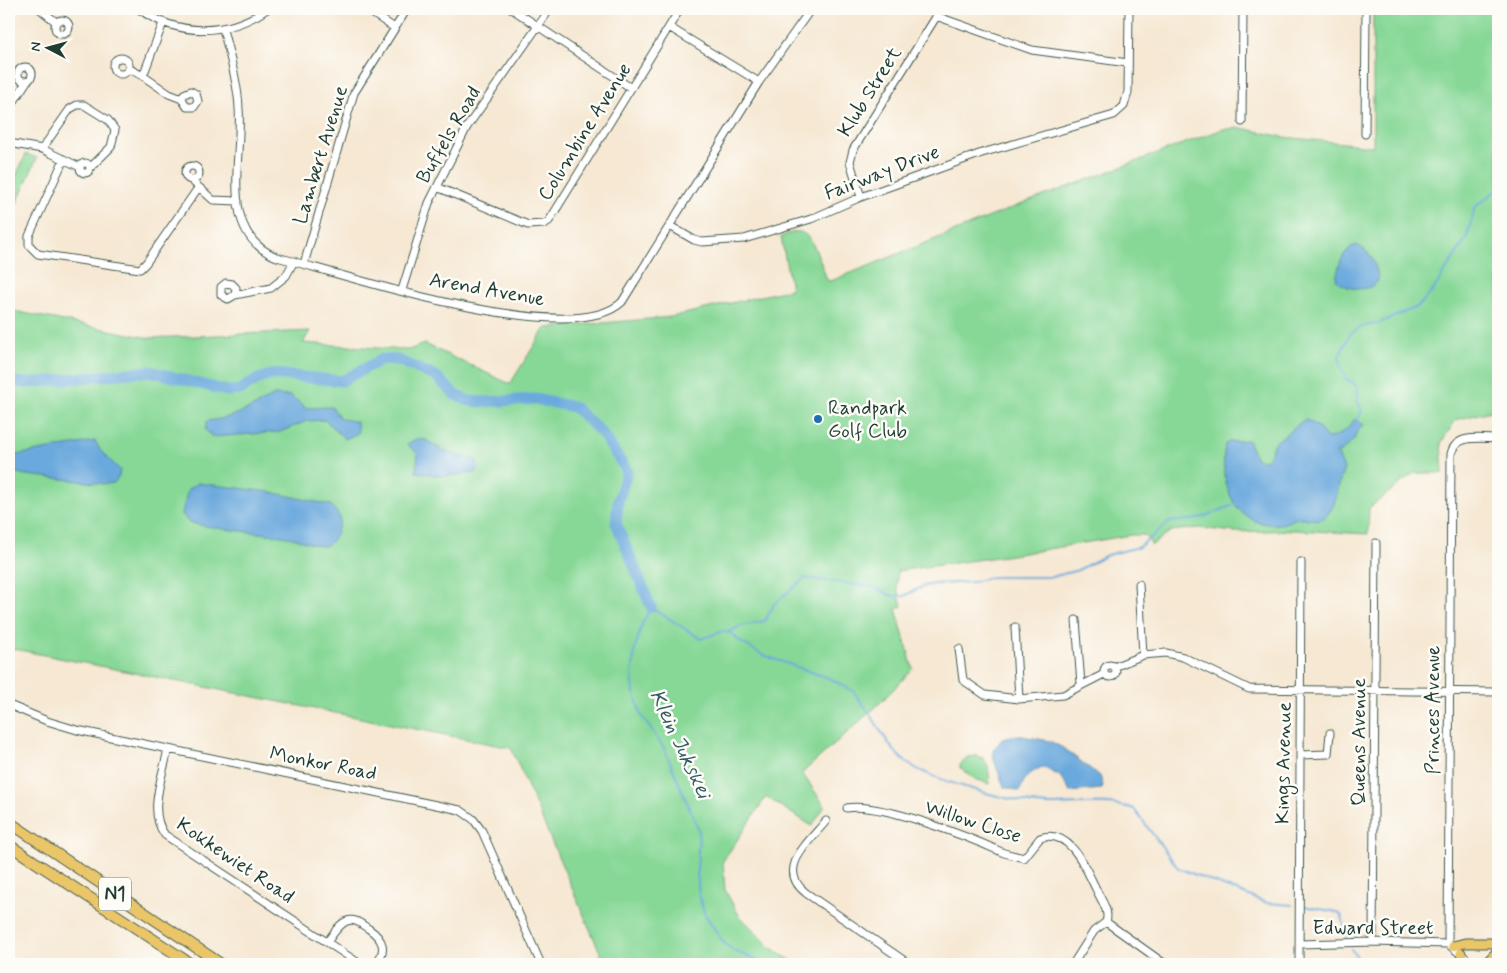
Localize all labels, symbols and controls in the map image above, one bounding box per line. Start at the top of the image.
north arrow [22,22,72,72]
text: N [27,41,46,52]
street label: Klub Street [832,41,909,142]
street label: Columbine Avenue [532,58,638,206]
street label: Lambert Avenue [287,82,355,228]
street label: Buffels Road [410,82,488,188]
street label: Fairway Drive [821,139,943,207]
street label: Arend Avenue [427,267,547,313]
place label: Randpark Golf Club [828,395,907,445]
marker: Randpark Golf Club [812,413,824,425]
street label: Princes Avenue [1420,645,1447,775]
street label: Queens Avenue [1346,678,1373,806]
water label: Klein Jukskei [643,685,718,805]
street label: Kings Avenue [1269,702,1300,824]
street label: Monkor Road [267,740,379,788]
street label: Willow Close [921,794,1025,850]
street label: Kokkewiet Road [171,812,299,910]
road number: N1 [99,878,131,911]
street label: Edward Street [1313,915,1433,942]

